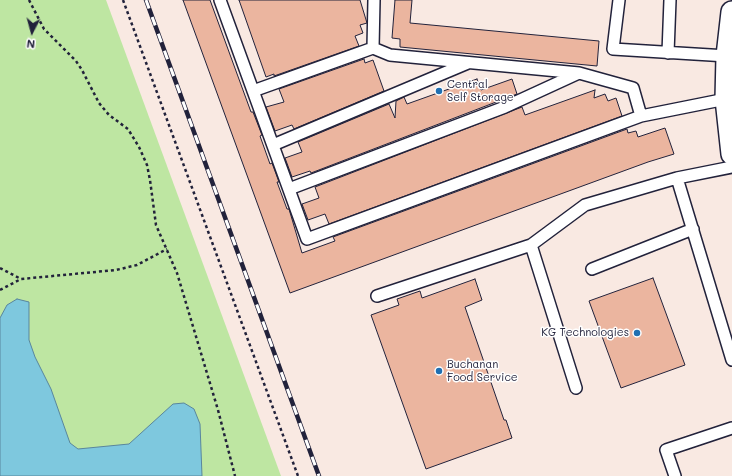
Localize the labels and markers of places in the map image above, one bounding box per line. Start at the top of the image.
place label: Central Self Storage [447,78,514,104]
marker: Central Self Storage [434,86,444,96]
place label: KG Technologies [541,326,629,340]
marker: KG Technologies [632,328,642,338]
place label: Buchanan Food Service [447,358,518,384]
marker: Buchanan Food Service [434,366,444,376]

